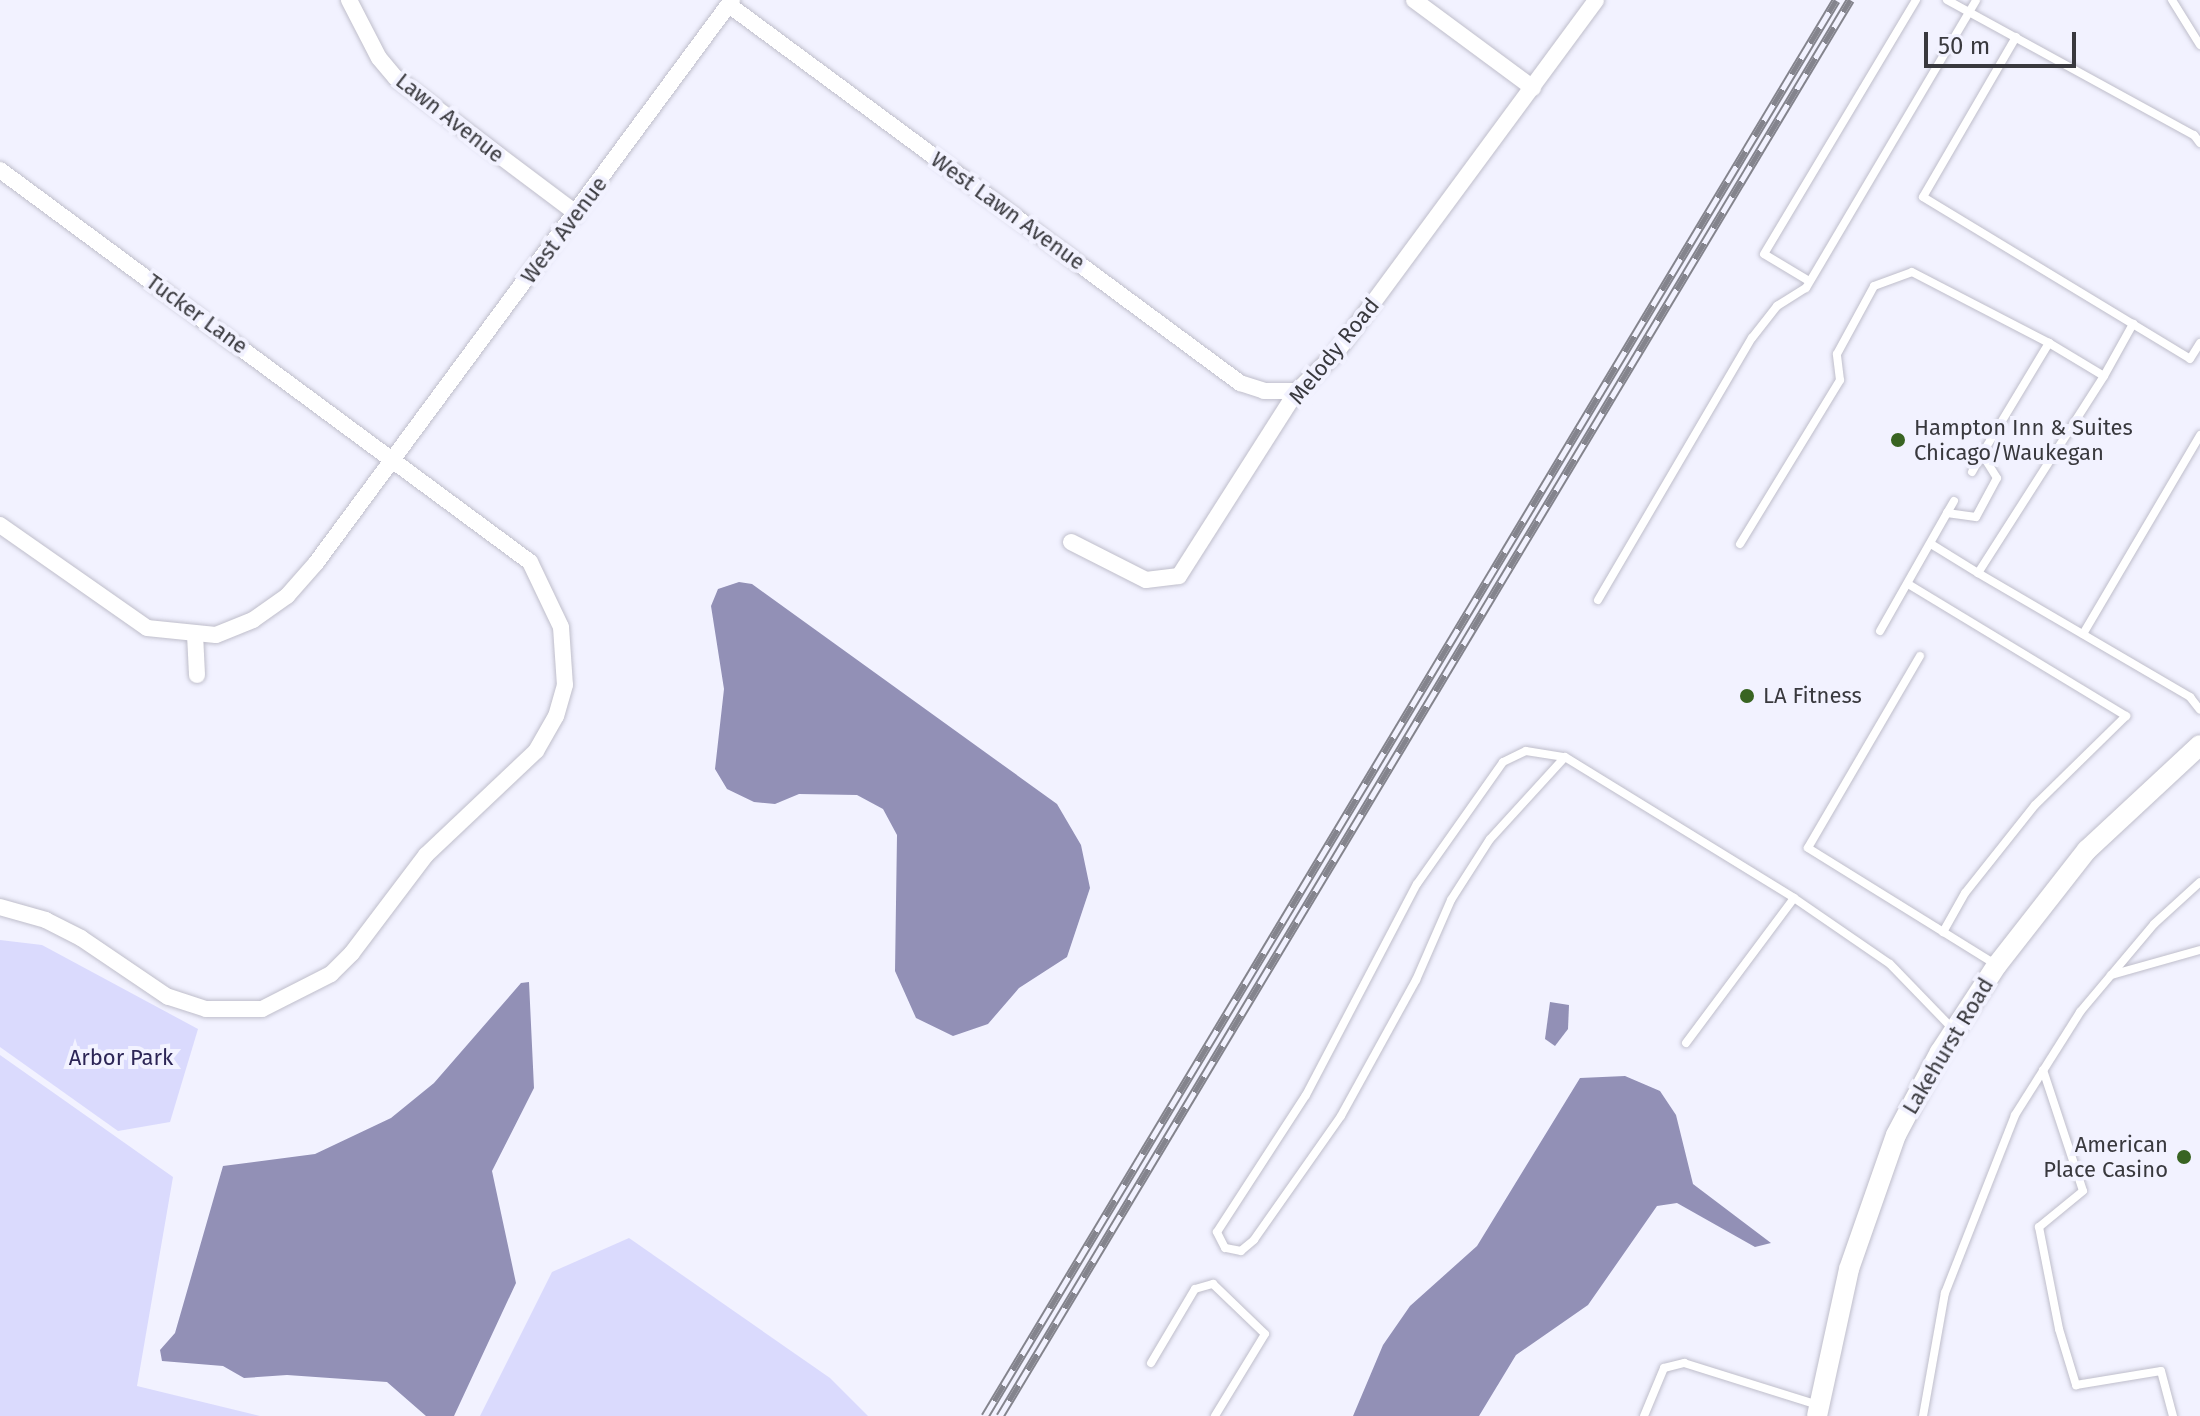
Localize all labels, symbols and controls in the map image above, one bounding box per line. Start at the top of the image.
scale bar [1928,16,2080,66]
text: 50 m [1938,32,1990,60]
street label: Lawn Avenue [391,68,509,168]
street label: West Lawn Avenue [926,146,1090,276]
street label: West Avenue [515,171,613,289]
street label: Tucker Lane [141,268,253,360]
street label: Melody Road [1283,293,1385,409]
place label: Hampton Inn & Suites Chicago/Waukegan [1914,414,2133,466]
marker: Hampton Inn & Suites Chicago/Waukegan [1889,431,1907,449]
place label: LA Fitness [1763,683,1862,709]
marker: LA Fitness [1738,687,1756,705]
street label: Lakehurst Road [1897,973,1999,1119]
park label: Arbor Park [69,1045,173,1071]
place label: American Place Casino [2043,1131,2168,1182]
marker: American Place Casino [2175,1148,2193,1166]

